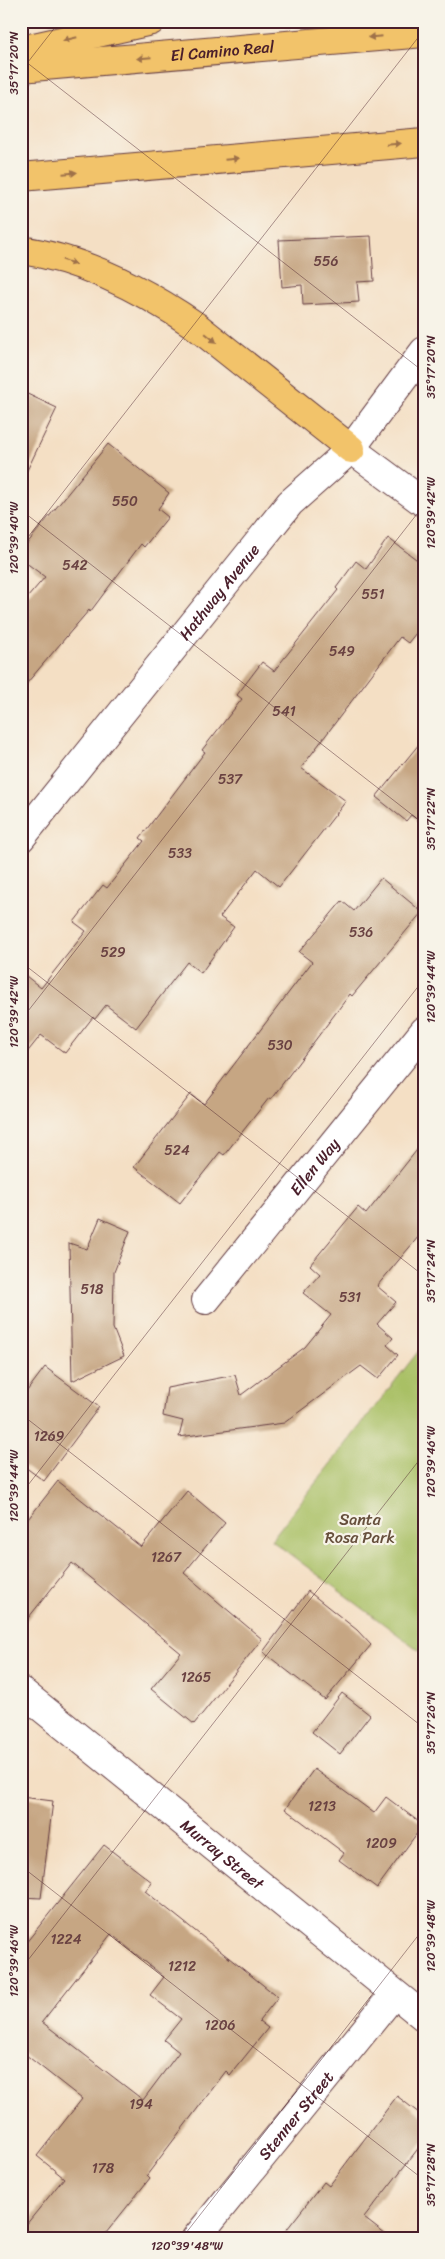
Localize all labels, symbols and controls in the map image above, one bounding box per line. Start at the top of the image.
text: 35°17'20"N [3,31,25,95]
street label: El Camino Real [169,32,276,70]
one-way arrow [367,34,383,42]
one-way arrow [62,35,77,43]
one-way arrow [135,54,151,62]
one-way arrow [386,140,402,148]
one-way arrow [224,154,240,162]
one-way arrow [62,169,78,177]
house number: 556 [313,249,339,274]
one-way arrow [61,259,76,266]
one-way arrow [204,332,217,343]
text: 35°17'20"N [420,335,442,399]
text: 120°39'42"W [420,476,442,549]
house number: 550 [112,489,138,514]
text: 120°39'40"W [3,501,25,574]
street label: Hathway Avenue [171,537,267,647]
house number: 542 [62,553,88,578]
house number: 551 [361,582,385,607]
house number: 549 [329,639,355,664]
house number: 541 [272,699,296,724]
house number: 537 [218,767,243,792]
text: 35°17'22"N [420,787,442,850]
house number: 533 [168,841,192,866]
house number: 536 [349,920,373,945]
house number: 529 [100,940,126,965]
text: 120°39'44"W [420,950,442,1023]
text: 120°39'42"W [3,975,25,1048]
house number: 530 [267,1033,293,1058]
street label: Ellen Way [282,1131,348,1202]
house number: 524 [164,1138,190,1163]
text: 35°17'24"N [420,1239,442,1303]
house number: 518 [80,1277,104,1302]
house number: 531 [339,1285,361,1310]
house number: 1269 [34,1424,65,1449]
text: 120°39'46"W [420,1425,442,1498]
text: 120°39'44"W [3,1449,25,1522]
park label: Santa Rosa Park [325,1505,395,1552]
house number: 1267 [151,1545,182,1570]
house number: 1265 [181,1665,212,1690]
text: 35°17'26"N [420,1691,442,1754]
house number: 1213 [308,1794,336,1819]
street label: Murray Street [174,1811,271,1898]
house number: 1209 [365,1831,397,1856]
text: 120°39'48"W [420,1899,442,1972]
text: 120°39'46"W [3,1924,25,1997]
house number: 1224 [51,1927,82,1952]
house number: 1212 [168,1954,196,1979]
house number: 1206 [205,2013,235,2038]
street label: Stenner Street [251,2064,341,2167]
house number: 194 [129,2092,153,2117]
text: 35°17'28"N [420,2143,442,2206]
house number: 178 [92,2156,115,2181]
text: 120°39'48"W [151,2235,224,2257]

